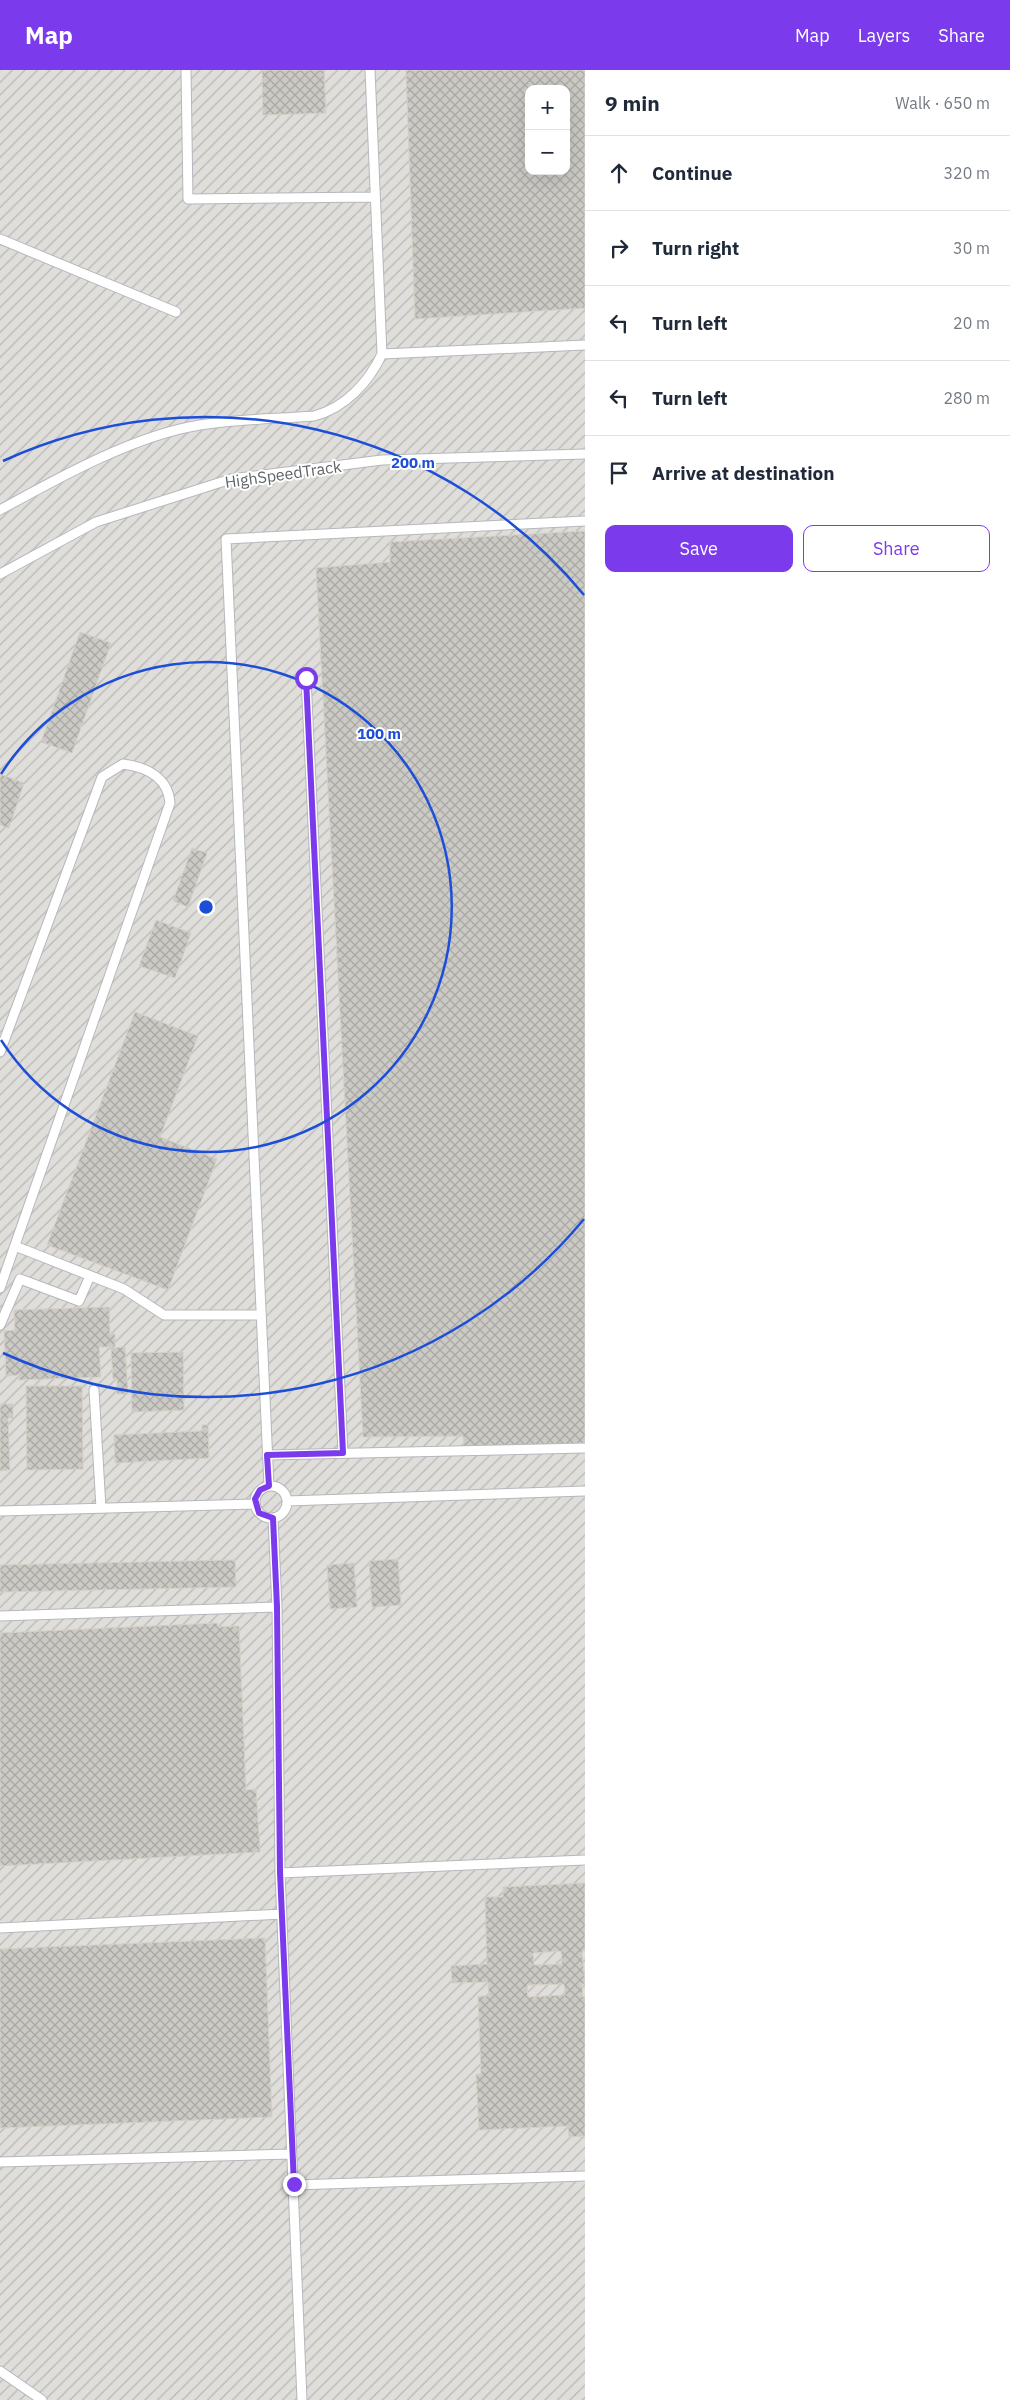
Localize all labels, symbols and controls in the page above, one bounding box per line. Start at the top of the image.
text: Map [25,19,73,51]
text: Map [795,24,830,47]
text: Layers [858,24,910,47]
text: Share [938,24,985,47]
map controls [525,85,570,175]
button: + [525,85,570,130]
text: 9 min [605,89,660,117]
text: Walk · 650 m [895,93,990,113]
button: − [525,130,570,175]
icon: ahead [605,159,633,187]
text: Continue [652,161,732,185]
text: 320 m [943,163,990,183]
icon: right [605,234,633,262]
text: Turn right [652,236,739,260]
text: 30 m [953,238,990,258]
icon: left [605,309,633,337]
text: Turn left [652,311,728,335]
text: 20 m [953,313,990,333]
icon: left [605,384,633,412]
text: Turn left [652,386,728,410]
text: 280 m [943,388,990,408]
text: 200 m [391,453,435,472]
street label: HighSpeedTrack [223,456,343,492]
icon: arrive [605,459,633,487]
text: Arrive at destination [652,461,835,485]
button: Save [605,525,793,572]
button: Share [803,525,990,572]
route start [295,667,318,690]
text: 100 m [357,724,401,743]
centre of rings [197,898,215,916]
route end [283,2173,306,2196]

